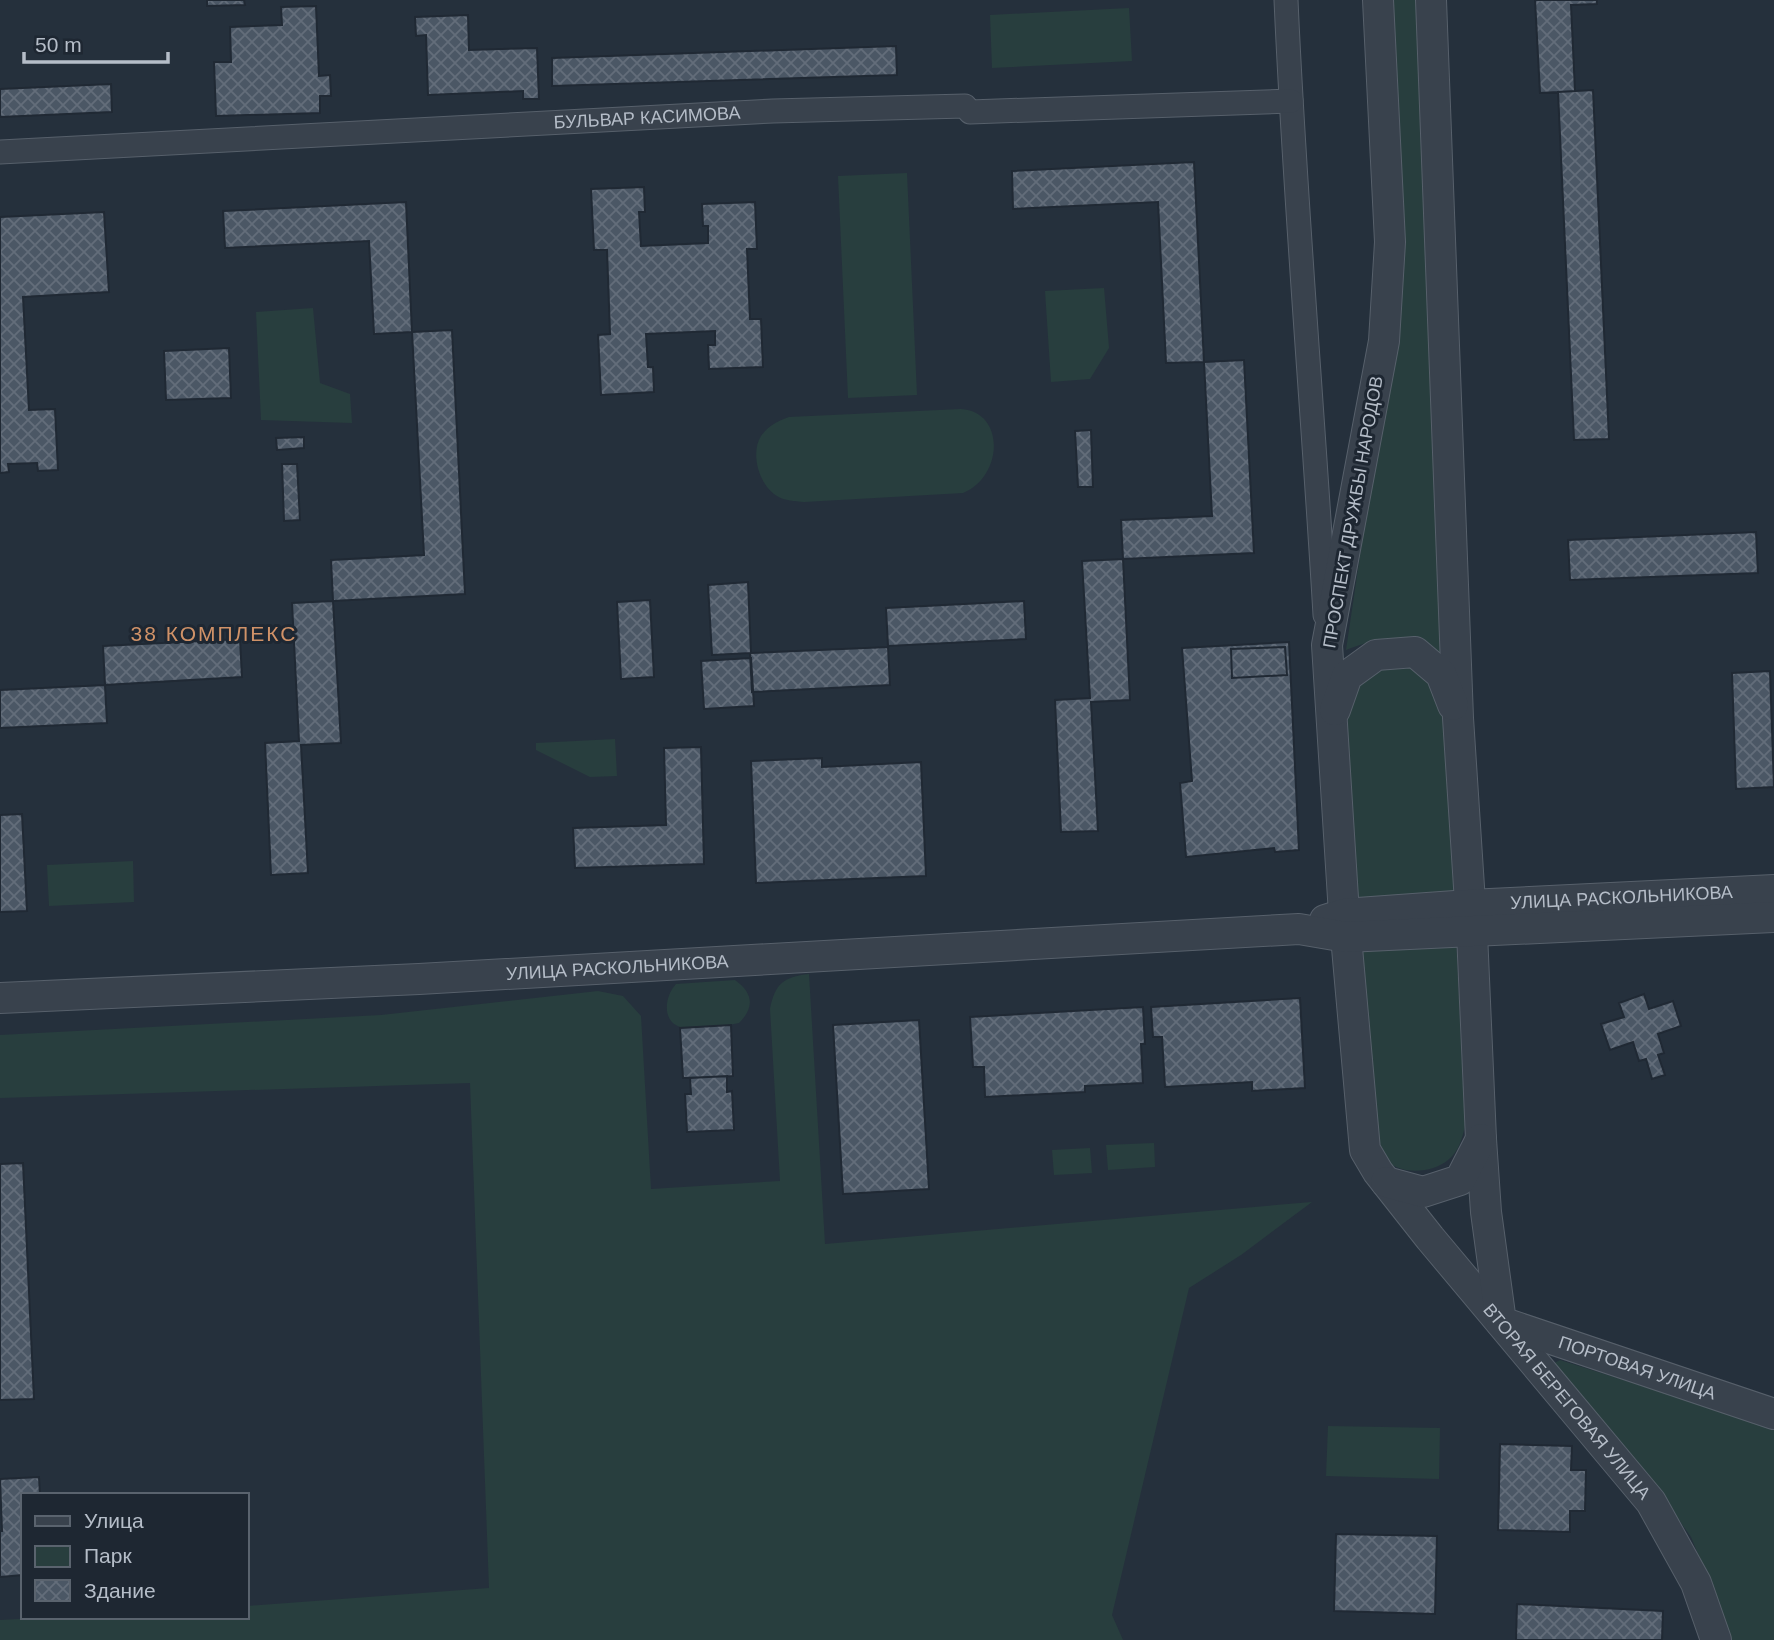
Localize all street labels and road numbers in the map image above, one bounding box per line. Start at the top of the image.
street label: БУЛЬВАР КАСИМОВА [553,103,741,133]
street label: ПРОСПЕКТ ДРУЖБЫ НАРОДОВ [1319,374,1387,650]
street label: УЛИЦА РАСКОЛЬНИКОВА [1510,882,1733,913]
street label: УЛИЦА РАСКОЛЬНИКОВА [505,951,729,984]
street label: ВТОРАЯ БЕРЕГОВАЯ УЛИЦА [1479,1300,1654,1503]
street label: ПОРТОВАЯ УЛИЦА [1556,1332,1718,1404]

